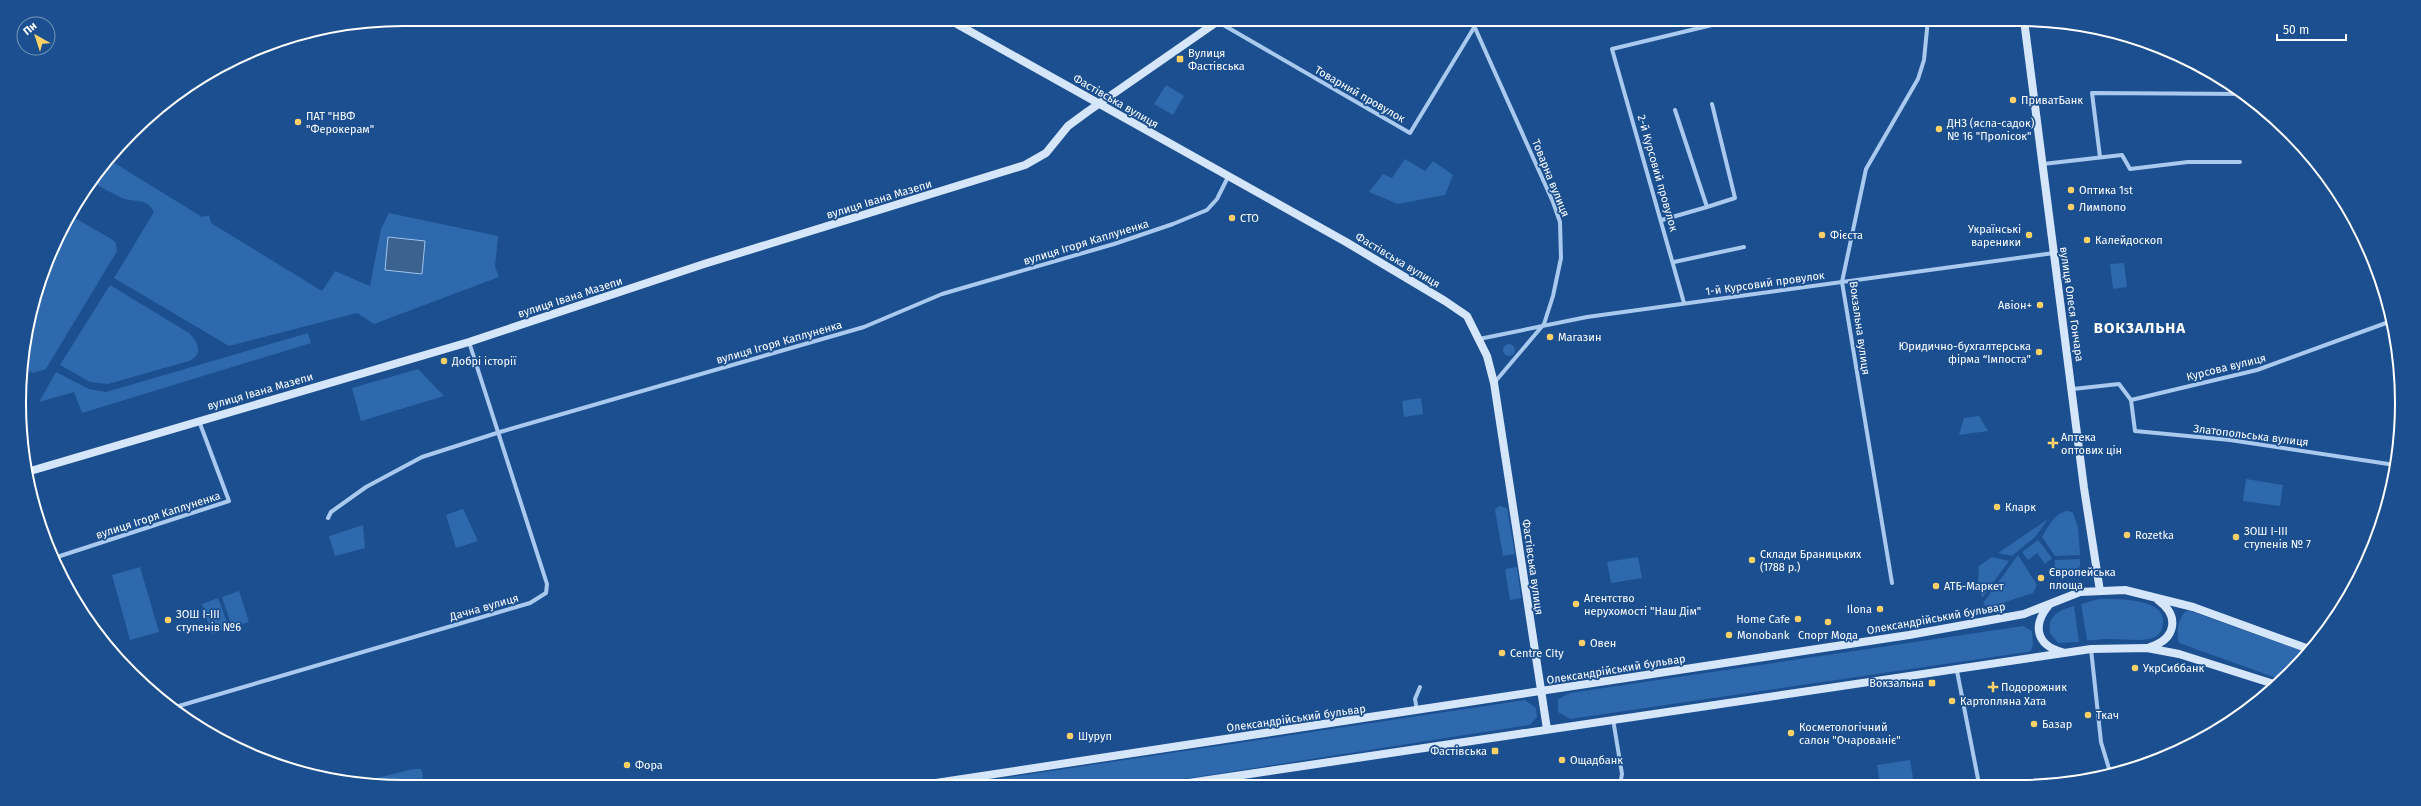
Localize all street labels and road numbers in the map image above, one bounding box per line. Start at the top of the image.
street label: Товарний провулок [1312,63,1407,126]
street label: Фастівська вулиця [1071,72,1161,131]
street label: 2-й Курсовий провулок [1635,113,1680,233]
street label: Товарна вулиця [1529,138,1572,219]
street label: вулиця Івана Мазепи [825,177,933,222]
street label: вулиця Ігоря Каплуненка [1022,217,1150,268]
street label: Фастівська вулиця [1353,230,1442,291]
street label: вулиця Олеся Гончара [2057,246,2086,362]
street label: 1-й Курсовий провулок [1705,269,1826,298]
street label: вулиця Івана Мазепи [516,274,624,321]
street label: Вокзальна вулиця [1846,280,1873,376]
street label: вулиця Ігоря Каплуненка [715,318,844,367]
street label: Курсова вулиця [2185,351,2267,384]
street label: вулиця Івана Мазепи [206,370,315,413]
street label: Златопольська вулиця [2193,422,2309,449]
street label: вулиця Ігоря Каплуненка [94,489,222,542]
street label: Фастівська вулиця [1519,518,1546,616]
street label: Дачна вулиця [447,591,520,624]
street label: Олександрійський бульвар [1866,600,2006,637]
street label: Олександрійський бульвар [1546,652,1686,687]
street label: Олександрійський бульвар [1226,702,1367,735]

